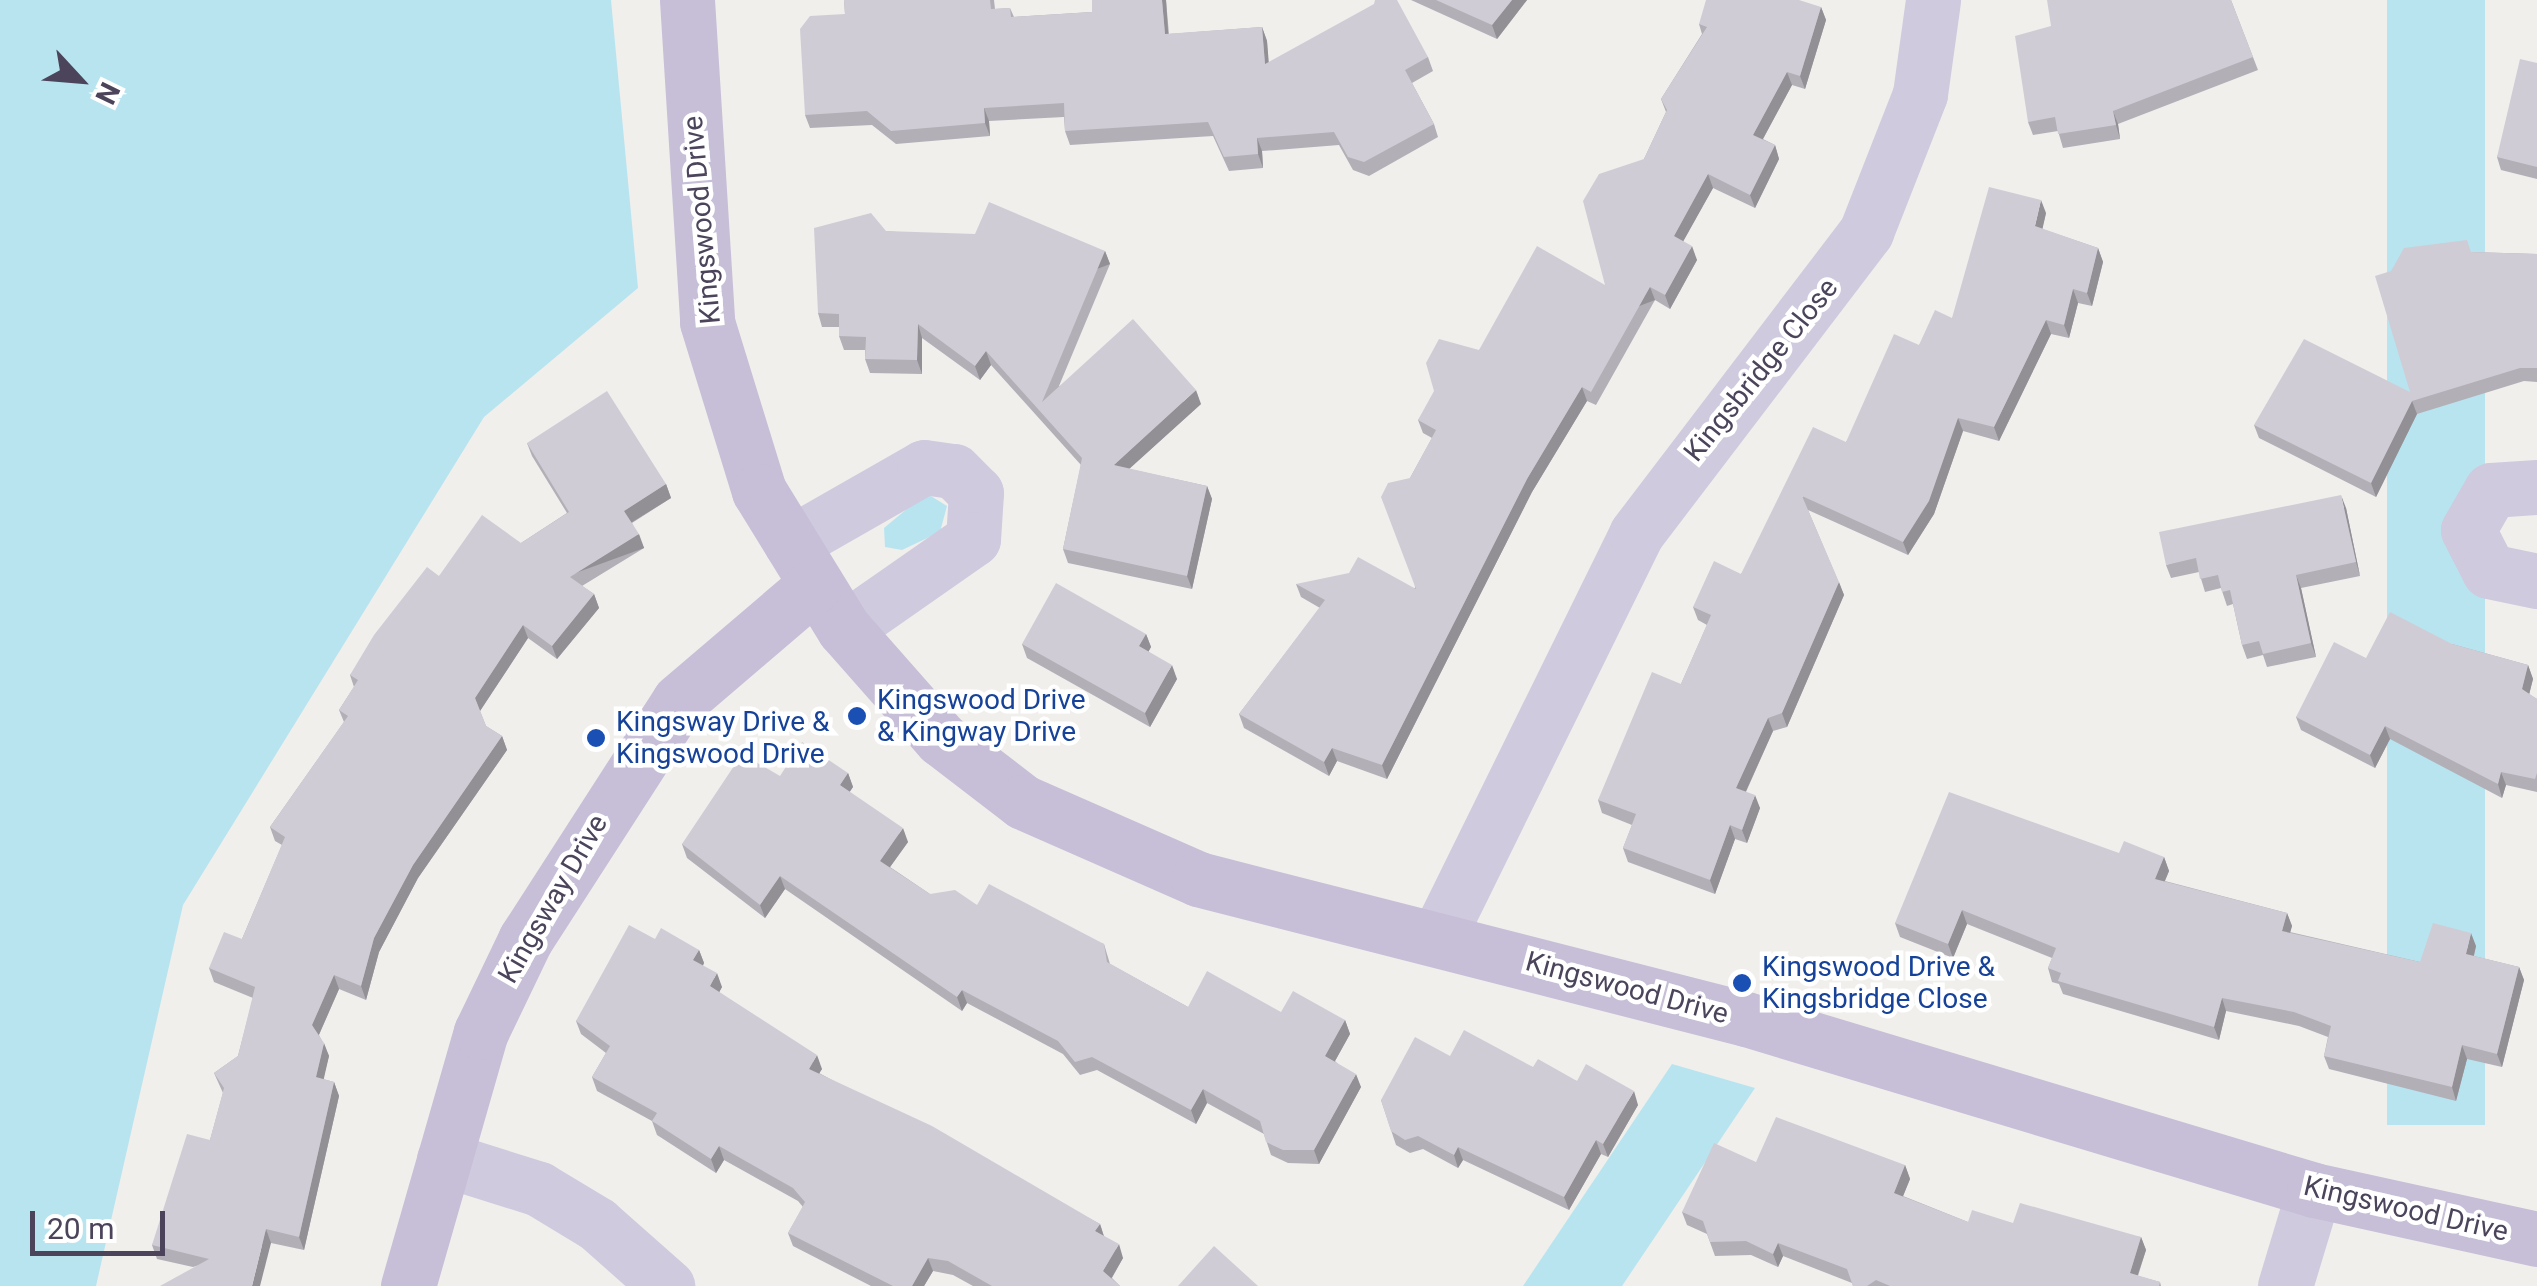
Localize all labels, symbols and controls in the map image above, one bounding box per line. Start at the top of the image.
north arrow [30,30,130,130]
text: N [88,77,127,109]
street label: Kingswood Drive [676,115,728,325]
street label: Kingsbridge Close [1677,272,1845,468]
place label: Kingswood Drive & Kingway Drive [877,683,1086,749]
place label: Kingsway Drive & Kingswood Drive [616,705,830,771]
marker: Kingswood Drive & Kingway Drive [846,705,868,727]
marker: Kingsway Drive & Kingswood Drive [585,727,607,749]
street label: Kingsway Drive [491,809,615,989]
street label: Kingswood Drive [1522,945,1732,1031]
place label: Kingswood Drive & Kingsbridge Close [1762,950,1995,1016]
marker: Kingswood Drive & Kingsbridge Close [1731,972,1753,994]
street label: Kingswood Drive [2301,1169,2511,1249]
scale bar [35,1191,170,1253]
text: 20 m [47,1211,114,1246]

